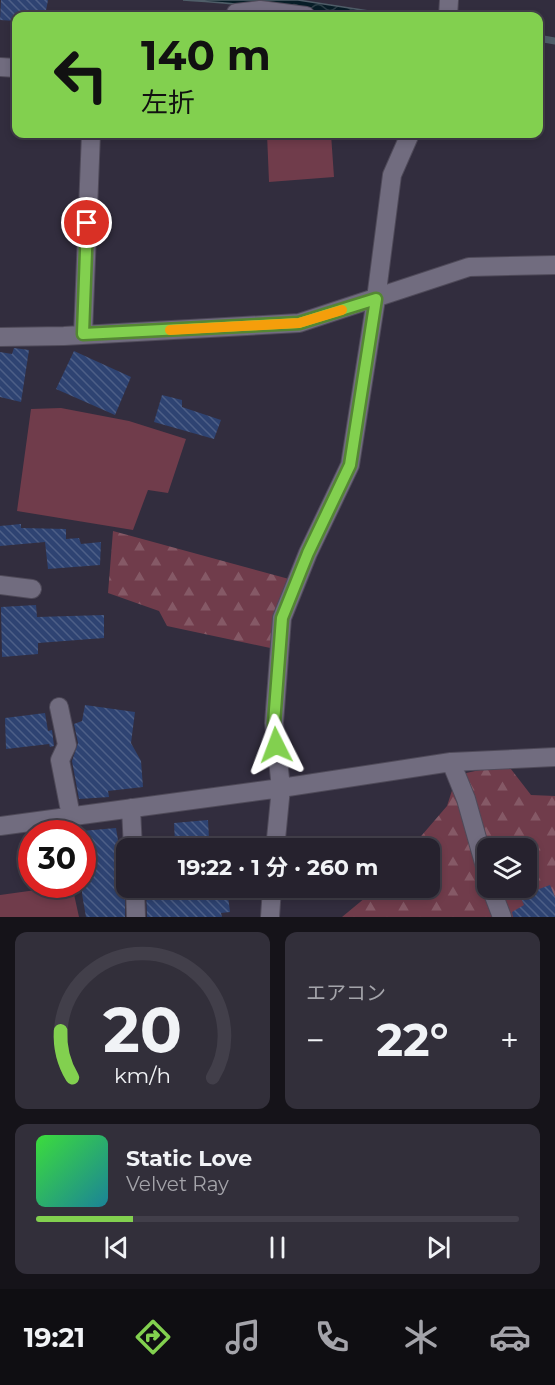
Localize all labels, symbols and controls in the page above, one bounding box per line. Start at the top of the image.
text: 140 m [141,29,271,81]
icon: left [42,36,120,114]
text: 左折 [141,86,195,119]
pin [61,197,112,248]
icon: arrive [70,206,103,239]
position arrow [244,713,308,777]
speed limit sign: 30 [18,820,96,898]
map controls [477,838,537,898]
button: layers [477,838,537,898]
text: 19:22 · 1 分 · 260 m [178,854,378,881]
text: エアコン [306,981,386,1005]
text: 20 [103,992,182,1068]
text: 22° [377,1012,448,1067]
text: − [306,1020,325,1060]
text: + [500,1020,519,1060]
text: km/h [114,1062,171,1088]
text: Static Love [126,1145,252,1172]
text: Velvet Ray [126,1172,229,1196]
icon: previous [100,1231,133,1264]
icon: pause [261,1231,294,1264]
icon: next [422,1231,455,1264]
icon: directions [132,1316,174,1358]
icon: music [222,1316,264,1358]
icon: phone [311,1316,353,1358]
icon: climate [400,1316,442,1358]
icon: car [489,1316,531,1358]
text: 19:21 [24,1321,85,1354]

